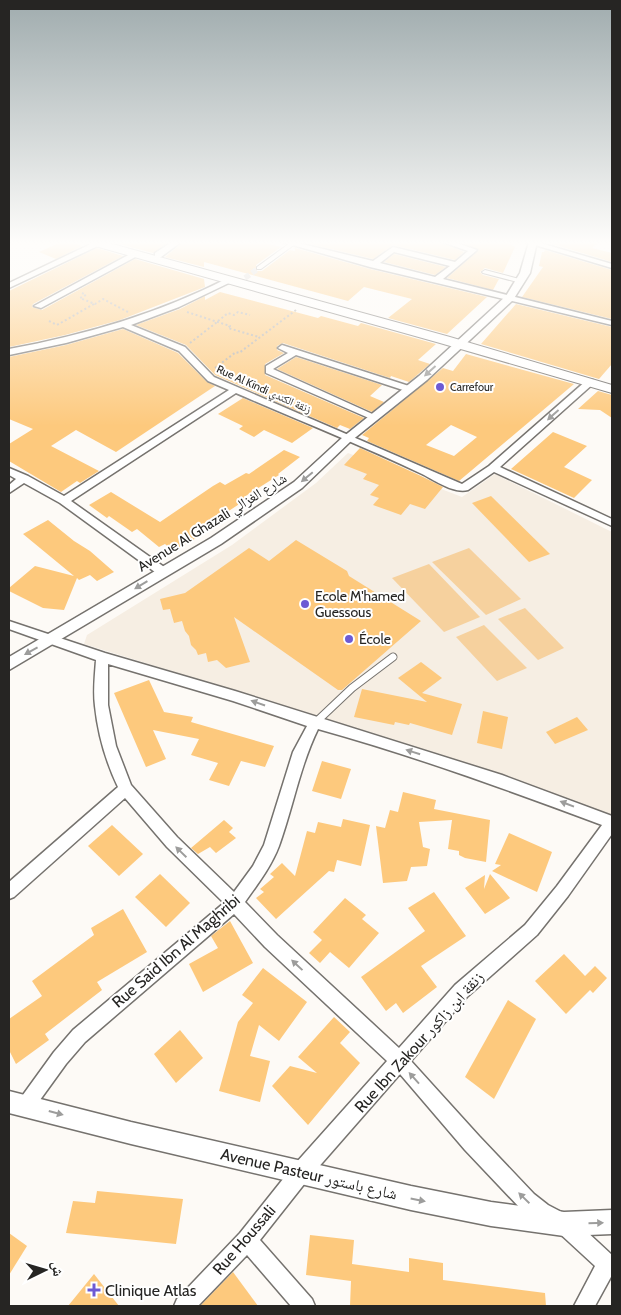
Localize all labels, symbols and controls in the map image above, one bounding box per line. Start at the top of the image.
street label: Rue Al Kindi زنقة الكندي [214,362,314,418]
one-way arrow [423,366,436,377]
place label: Carrefour [450,380,494,394]
marker: Carrefour [434,381,446,393]
one-way arrow [548,409,560,421]
street label: Avenue Al Ghazali شارع الغزالي [134,469,291,577]
one-way arrow [301,472,314,483]
one-way arrow [135,580,148,589]
place label: Ecole M'hamed Guessous [315,587,405,621]
marker: Ecole M'hamed Guessous [299,598,311,610]
place label: École [359,630,391,648]
marker: École [343,633,355,645]
one-way arrow [25,647,38,656]
one-way arrow [250,699,265,707]
one-way arrow [405,748,420,755]
one-way arrow [559,800,574,808]
one-way arrow [175,846,187,858]
street label: Rue Said Ibn Al Maghribi [108,890,244,1012]
one-way arrow [292,959,304,971]
street label: Rue Ibn Zakour زنقة ابن زاكور [351,968,488,1117]
one-way arrow [409,1071,420,1084]
one-way arrow [49,1109,64,1117]
street label: Avenue Pasteur شارع باستور [219,1144,399,1205]
one-way arrow [518,1192,530,1204]
one-way arrow [411,1196,427,1204]
street label: Rue Houssali [209,1201,279,1279]
one-way arrow [589,1218,605,1226]
north arrow [20,1245,70,1295]
text: ش [48,1261,68,1277]
place label: Clinique Atlas [105,1281,197,1300]
marker: Clinique Atlas [87,1283,101,1297]

